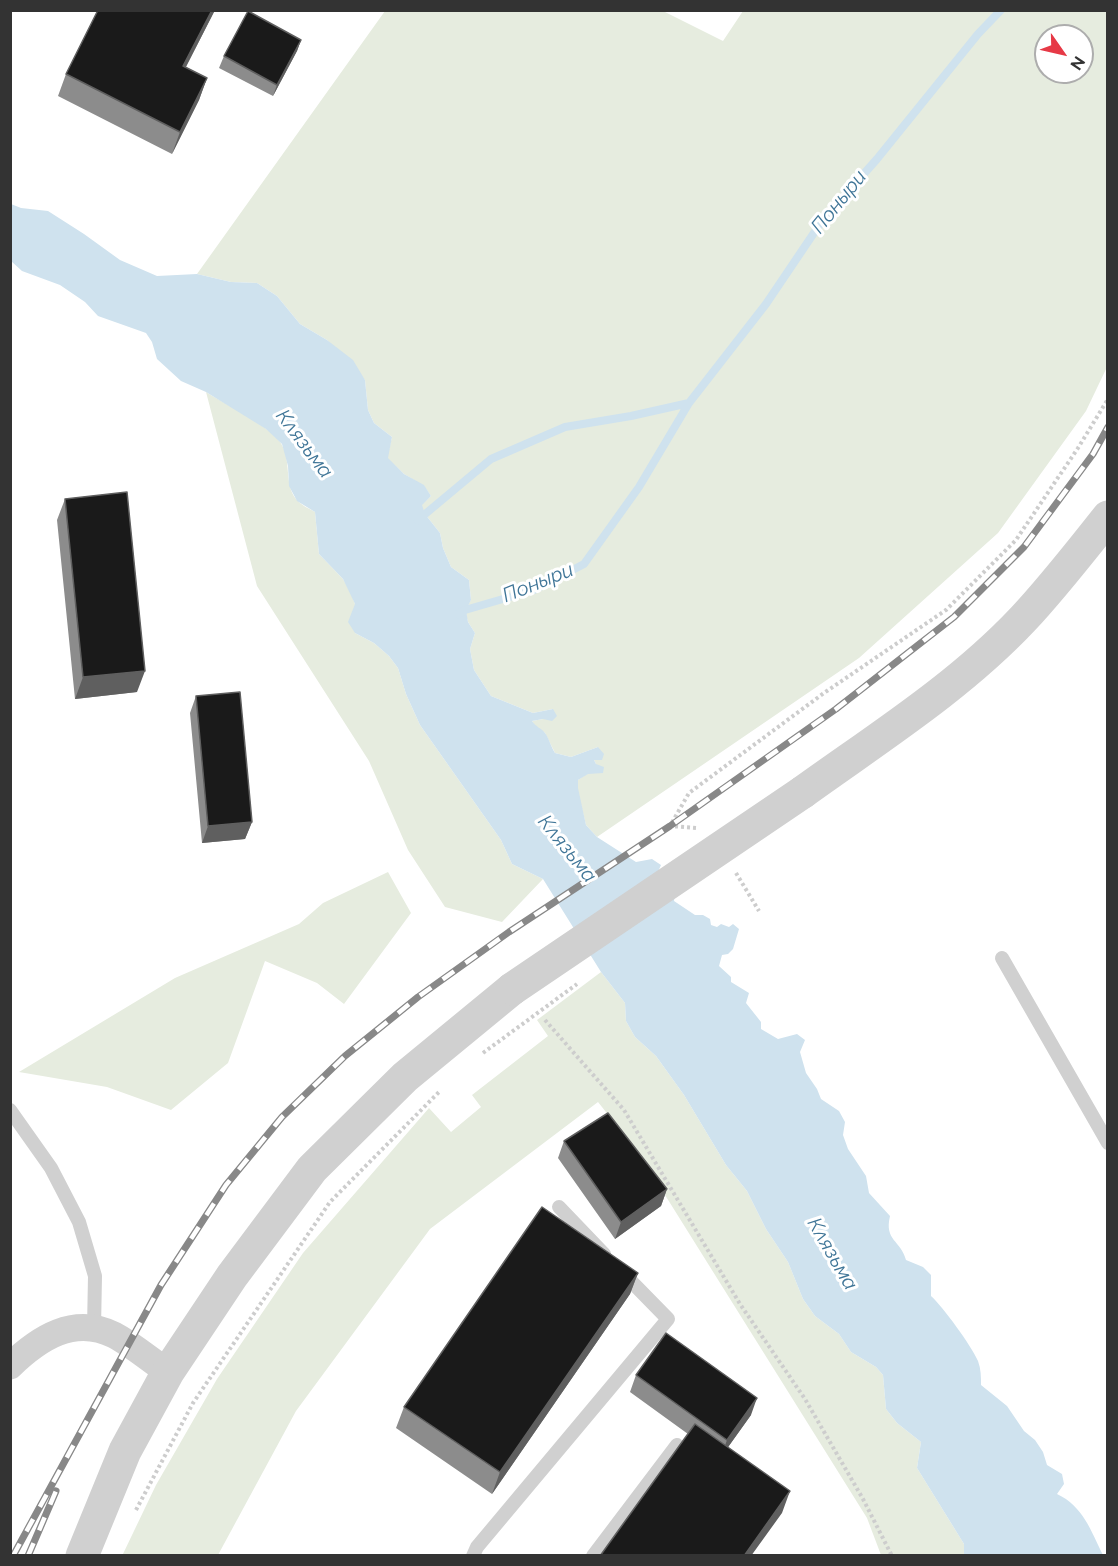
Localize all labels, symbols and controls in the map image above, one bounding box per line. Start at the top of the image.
north arrow [1034,24,1094,84]
text: N [1066,53,1089,74]
water label: Поныри [806,166,872,238]
water label: Клязьма [270,405,338,483]
water label: Поныри [499,558,577,608]
water label: Клязьма [533,811,601,887]
water label: Клязьма [802,1214,862,1294]

